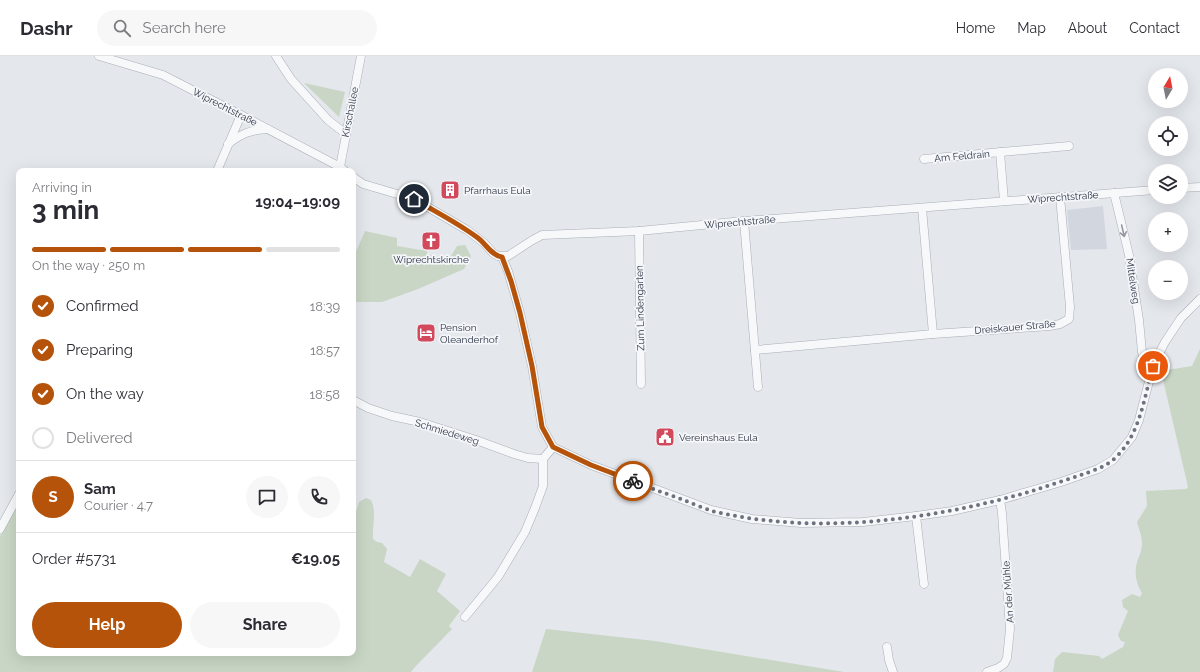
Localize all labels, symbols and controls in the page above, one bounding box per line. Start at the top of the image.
search box [97,10,377,46]
text: Dashr [20,17,73,39]
icon: search [111,17,133,39]
text: Search here [143,19,226,37]
text: Home [956,20,995,36]
text: Map [1017,20,1046,36]
text: About [1068,20,1107,36]
text: Contact [1129,20,1180,36]
north arrow [1148,68,1188,108]
map controls [1148,68,1188,300]
street label: Wiprechtstraße [191,86,259,128]
street label: Kirschallee [340,86,360,138]
button: locate [1148,116,1188,156]
street label: Am Feldrain [934,148,990,164]
button: layers [1148,164,1188,204]
building icon: Pfarrhaus Eula [439,179,461,201]
text: Arriving in [32,180,92,195]
pin [397,182,431,216]
place label: Pfarrhaus Eula [464,185,531,196]
icon: home [403,188,425,210]
street label: Wiprechtstraße [1027,189,1099,205]
text: 19:04–19:09 [255,193,340,211]
text: 3 min [32,195,99,225]
button: + [1148,212,1188,252]
street label: Wiprechtstraße [704,213,776,231]
one-way arrow [1120,224,1127,237]
church icon: Wiprechtskirche [420,230,442,252]
place label: Wiprechtskirche [393,254,469,265]
street label: Mittelweg [1124,257,1142,305]
text: On the way · 250 m [32,258,145,273]
button: − [1148,260,1188,300]
street label: Zum Lindengarten [634,265,646,351]
icon: check [32,295,54,317]
text: Confirmed [66,297,139,315]
text: 18:39 [310,299,340,314]
street label: Dreiskauer Straße [974,318,1056,336]
hotel icon: Pension Oleanderhof [415,322,437,344]
place label: Pension Oleanderhof [440,322,499,345]
icon: check [32,339,54,361]
text: Preparing [66,341,133,359]
text: 18:57 [310,343,340,358]
pin [1136,349,1170,383]
icon: bag [1142,355,1164,377]
icon: check [32,383,54,405]
text: On the way [66,385,144,403]
text: 18:58 [309,387,340,402]
street label: Schmiedeweg [414,417,480,447]
public building icon: Vereinshaus Eula [654,426,676,448]
text: Delivered [66,429,133,447]
place label: Vereinshaus Eula [679,432,758,443]
courier [613,461,653,501]
icon: bike [622,470,644,492]
button: chat [246,476,288,518]
button: phone [298,476,340,518]
text: Sam [84,480,116,498]
text: S [48,488,58,506]
text: Courier · 4.7 [84,498,153,513]
text: Order #5731 [32,550,116,568]
text: €19.05 [291,550,340,568]
street label: An der Mühle [1000,560,1016,623]
button: Help [32,602,182,648]
button: Share [190,602,340,648]

